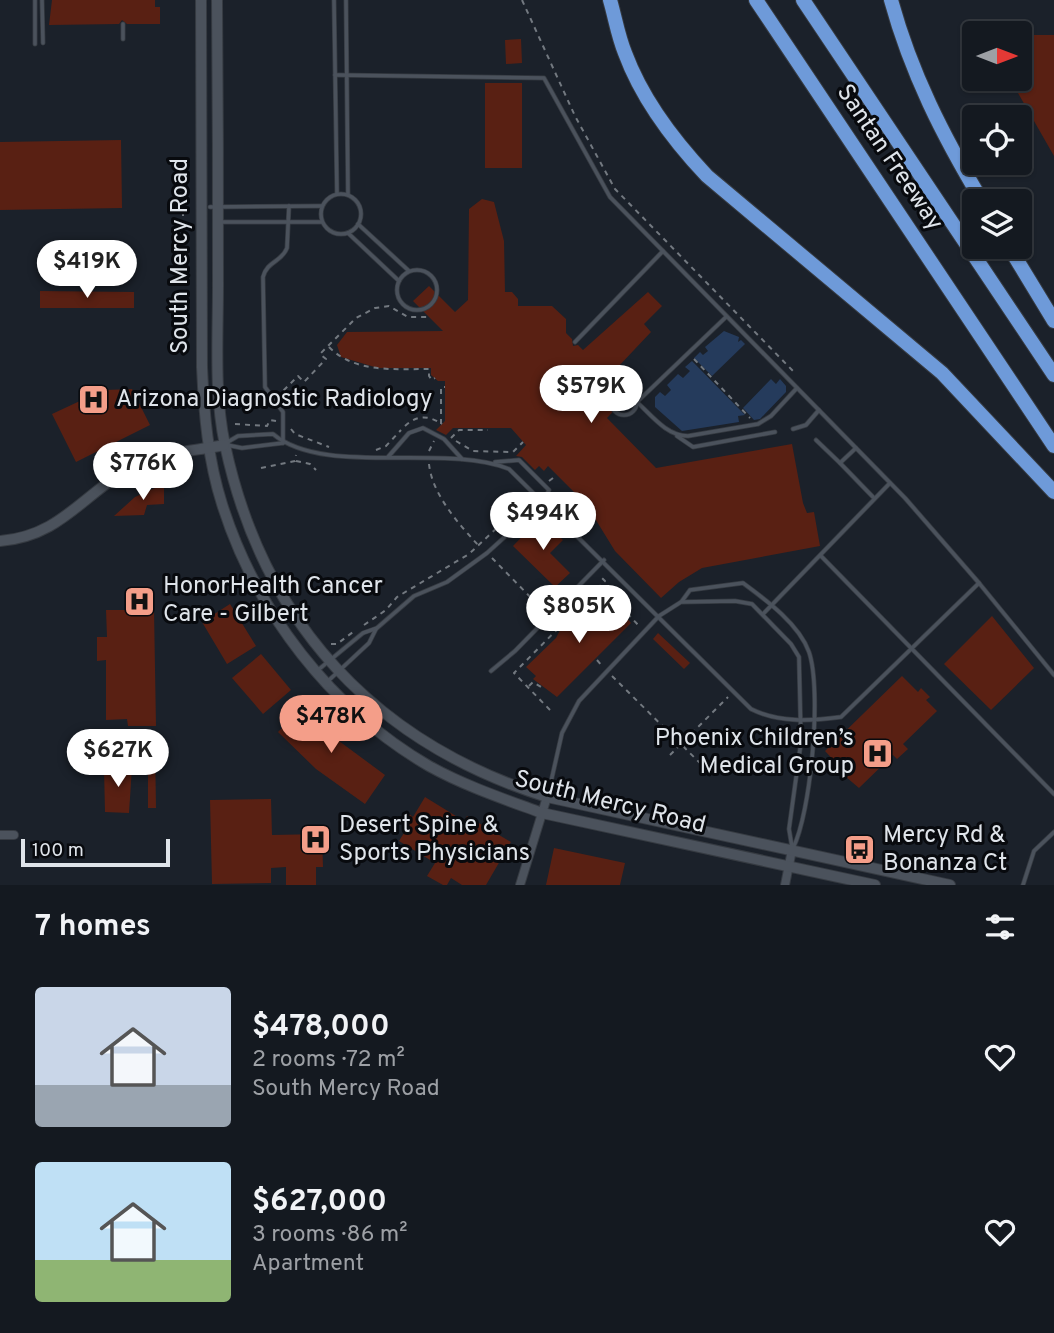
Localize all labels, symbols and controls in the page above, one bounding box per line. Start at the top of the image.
north arrow [962,21,1032,91]
map controls [962,21,1032,259]
street label: Santan Freeway [829,79,949,237]
button: locate [962,105,1032,175]
street label: South Mercy Road [166,158,196,354]
button: layers [962,189,1032,259]
pin: $419K [38,240,136,300]
text: $419K [53,248,121,277]
pin: $579K [542,366,640,425]
text: $579K [556,373,626,402]
hospital icon: Arizona Diagnostic Radiology [76,383,110,417]
place label: Arizona Diagnostic Radiology [116,385,432,415]
pin: $776K [94,442,192,502]
text: $776K [109,450,177,479]
pin: $494K [494,492,592,552]
text: $494K [506,500,580,529]
place label: HonorHealth Cancer Care - Gilbert [163,572,383,630]
hospital icon: HonorHealth Cancer Care - Gilbert [123,584,157,618]
pin: $805K [530,586,628,645]
text: $805K [542,593,616,622]
pin: $478K [282,696,380,755]
text: $478K [296,703,366,732]
place label: Phoenix Children’s Medical Group [655,724,854,782]
pin: $627K [69,730,167,789]
hospital icon: Phoenix Children’s Medical Group [860,736,894,770]
text: $627K [83,737,153,766]
street label: South Mercy Road [511,765,709,841]
place label: Desert Spine & Sports Physicians [339,811,530,869]
place label: Mercy Rd & Bonanza Ct [883,821,1007,879]
hospital icon: Desert Spine & Sports Physicians [299,823,333,857]
bus stop icon: Mercy Rd & Bonanza Ct [843,833,877,867]
scale bar [21,836,170,868]
text: 100 m [32,839,84,863]
icon: filters [981,908,1019,946]
text: 7 homes [35,909,151,946]
text: $478,000 [252,1009,390,1046]
icon: home [91,1015,175,1099]
icon: heart [981,1038,1019,1076]
text: 2 rooms · 72 m² [252,1046,405,1075]
text: South Mercy Road [252,1075,440,1104]
text: $627,000 [252,1184,387,1221]
icon: home [91,1190,175,1274]
icon: heart [981,1213,1019,1251]
text: 3 rooms · 86 m² [252,1221,408,1250]
text: Apartment [252,1250,364,1279]

